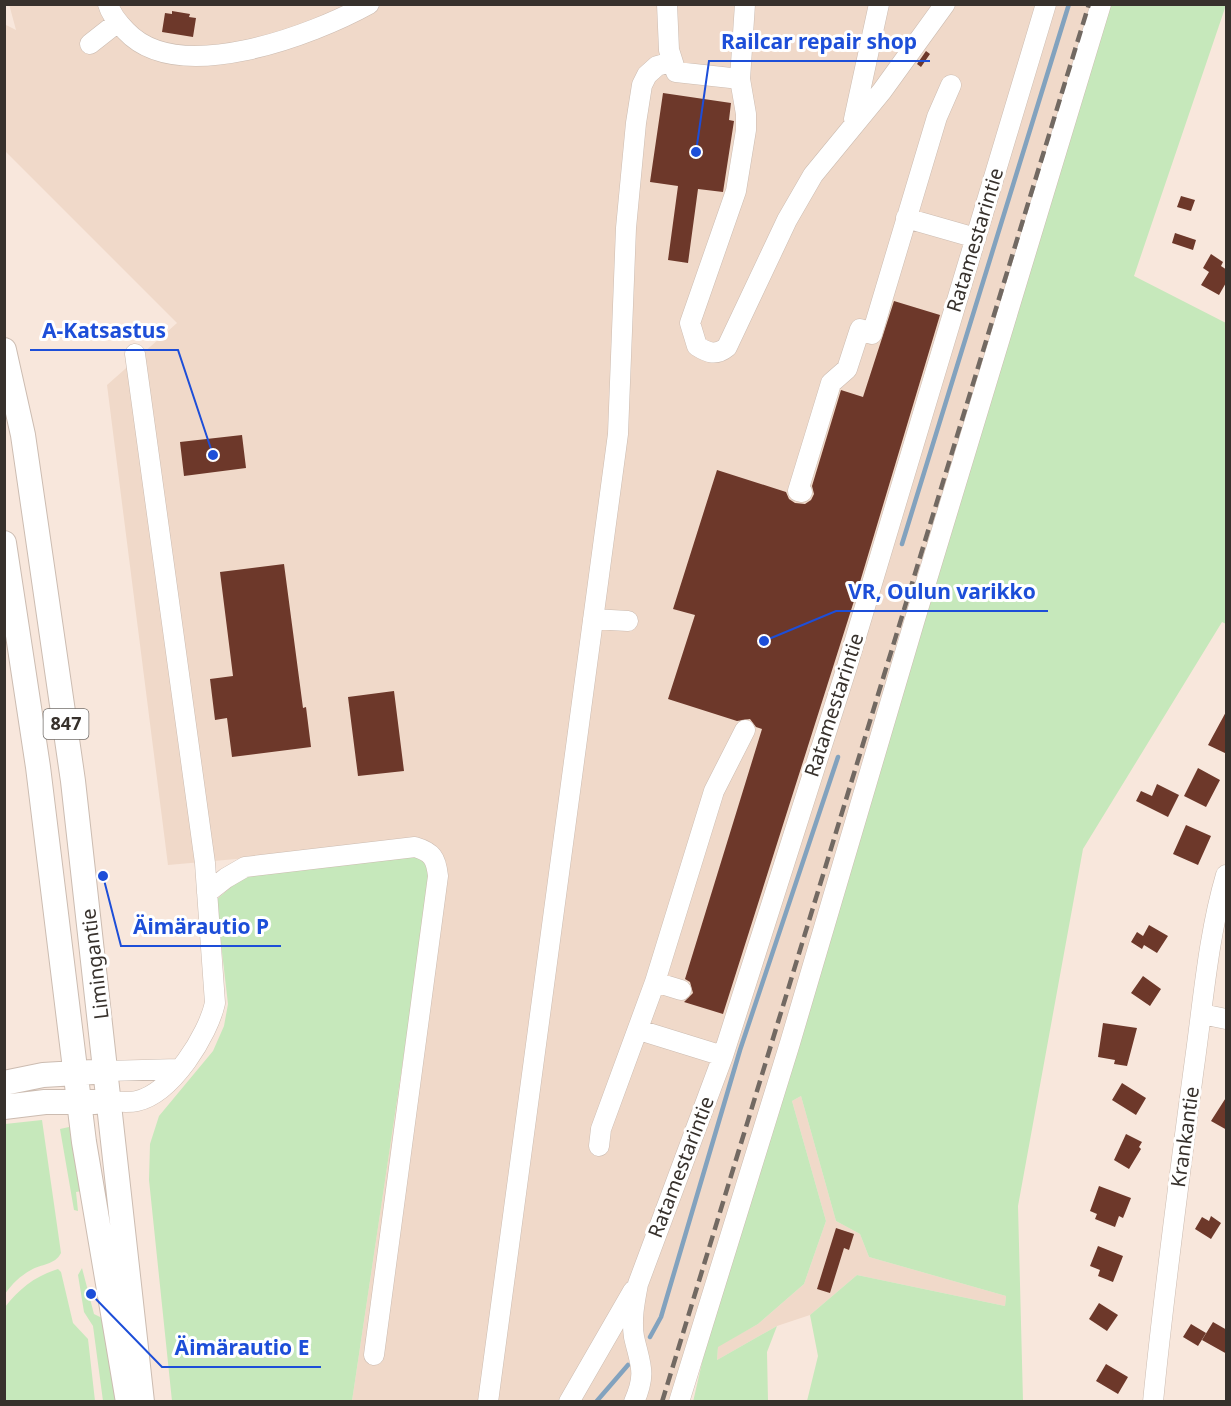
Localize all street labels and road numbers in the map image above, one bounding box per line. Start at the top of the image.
street label: Ratamestarintie [940,164,1009,315]
street label: Ratamestarintie [798,630,869,780]
road number: 847 [44,709,88,739]
street label: Limingantie [74,907,115,1021]
street label: Krankantie [1164,1085,1205,1189]
street label: Ratamestarintie [641,1092,720,1241]

